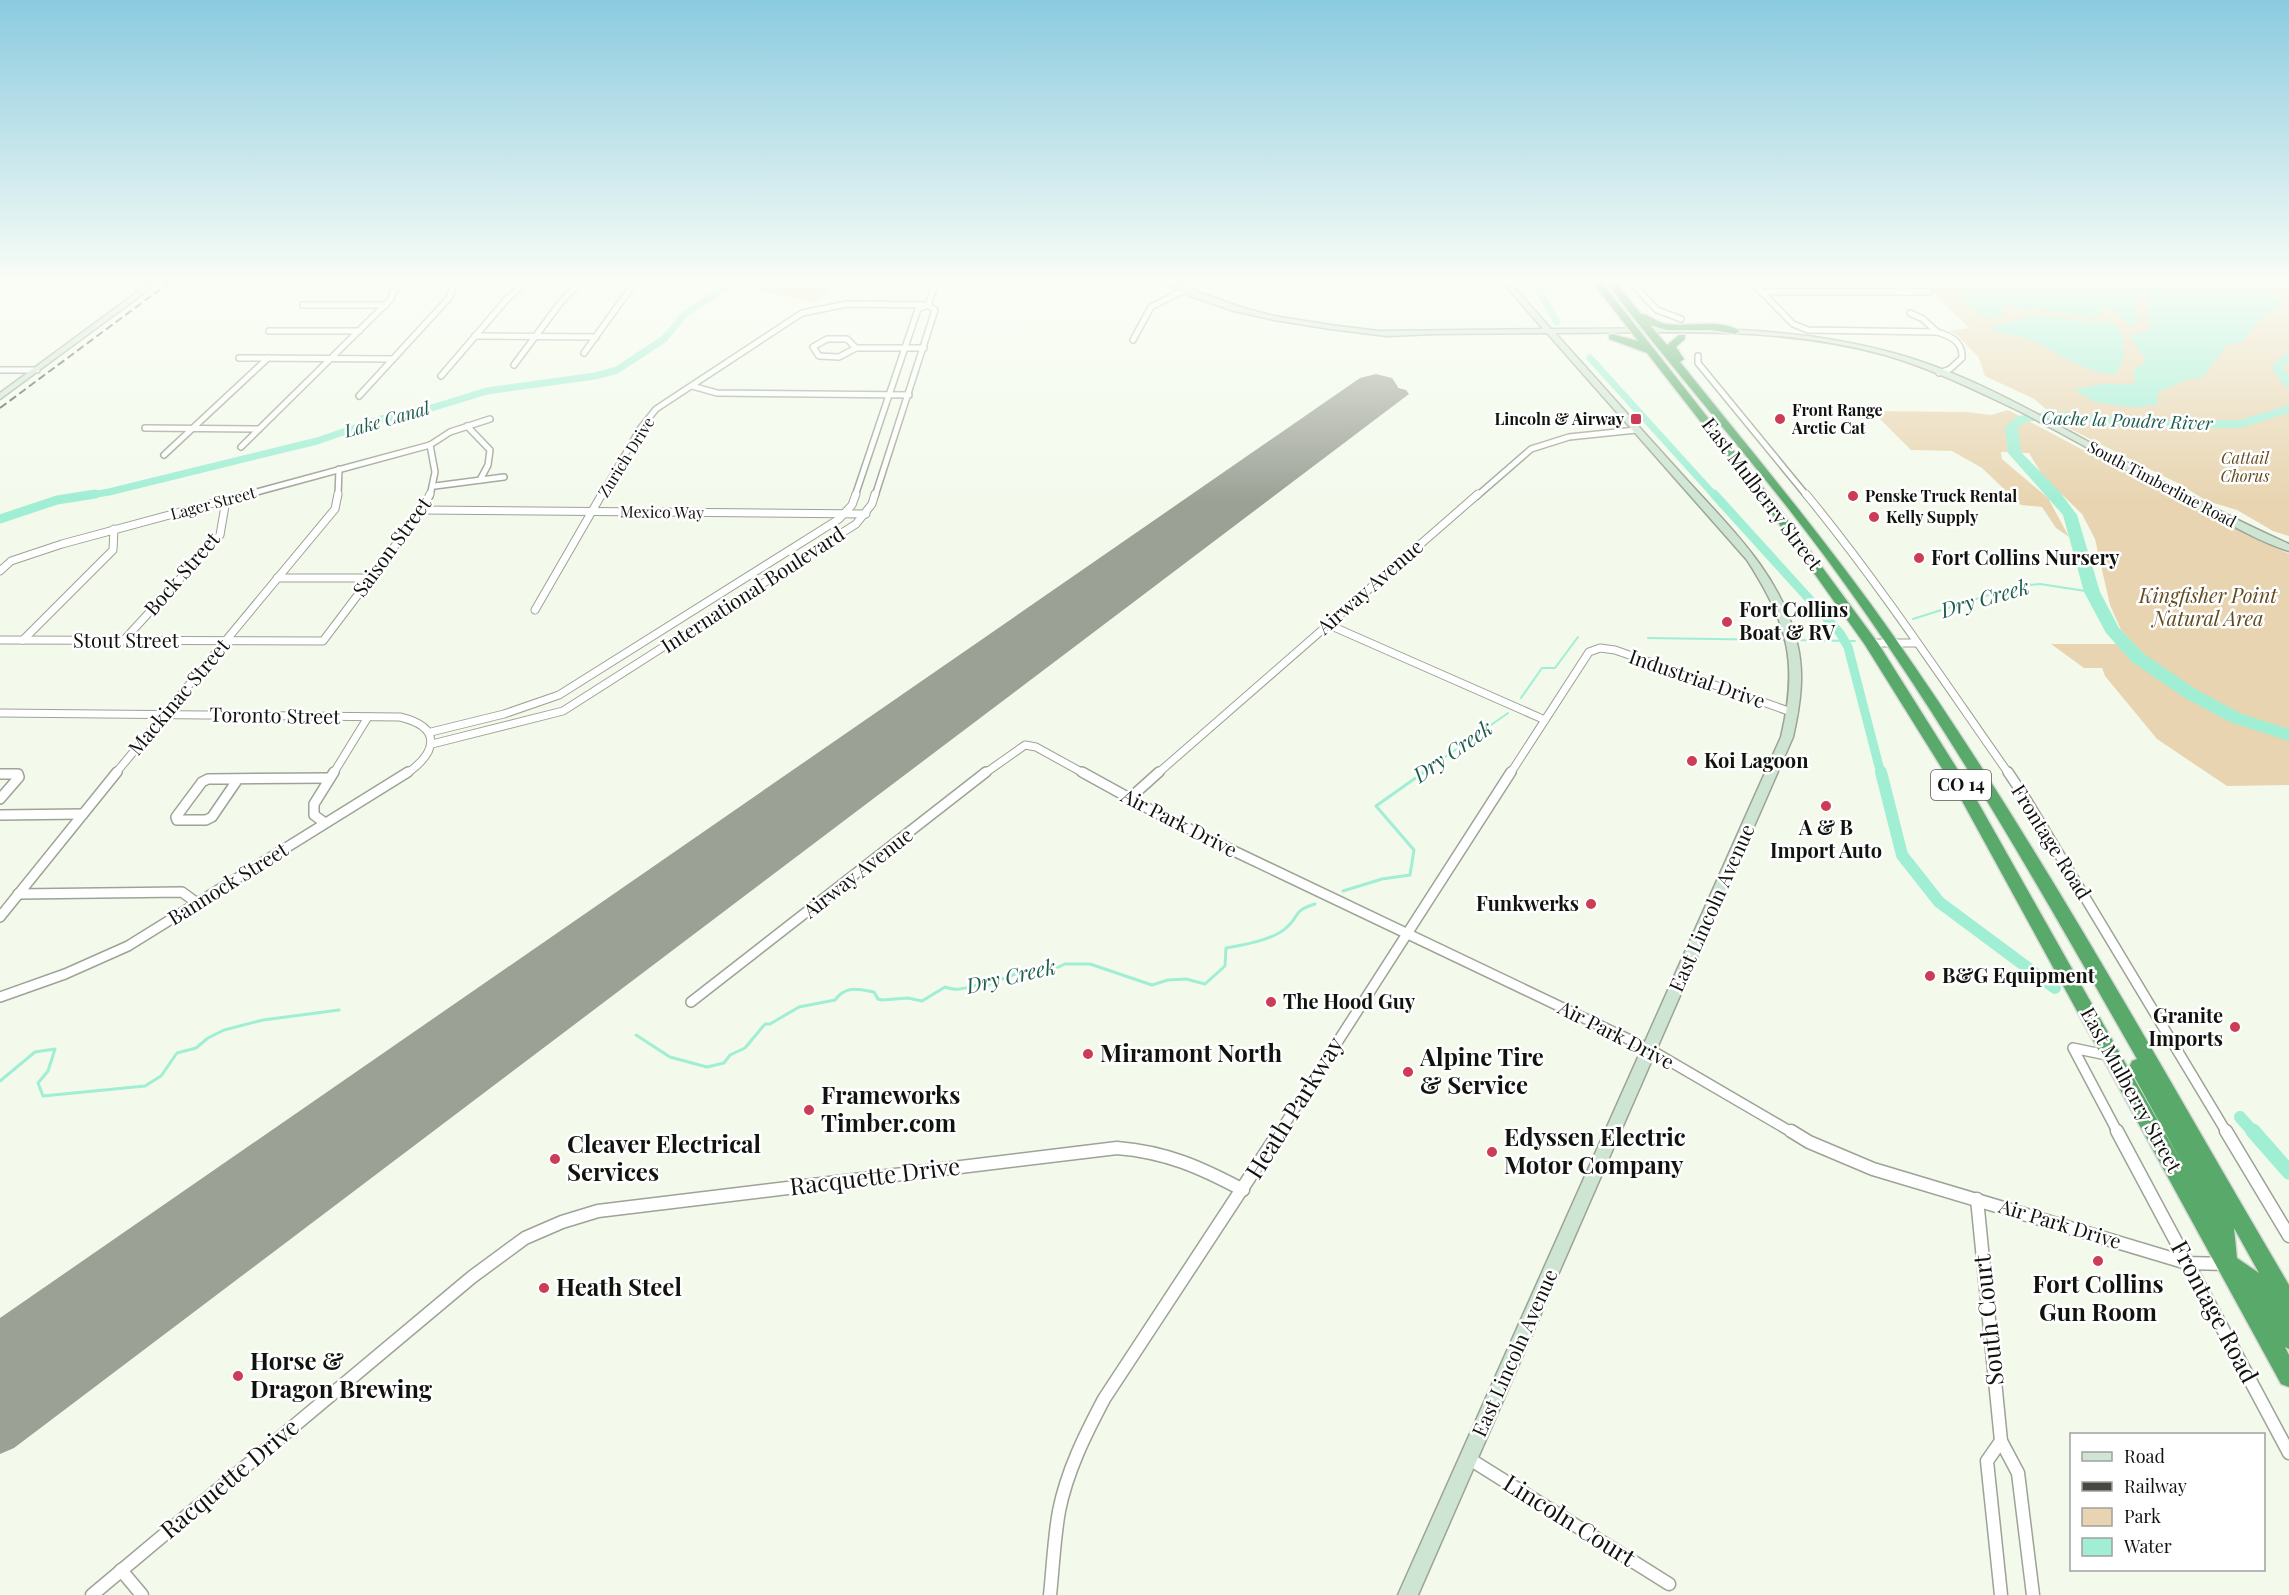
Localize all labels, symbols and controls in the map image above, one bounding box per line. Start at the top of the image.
water label: Lake Canal [340,395,433,443]
place label: Front Range Arctic Cat [1791,399,1883,438]
water label: Cache la Poudre River [2041,405,2214,435]
place label: Lincoln & Airway [1494,408,1625,429]
street label: East Mulberry Street [1697,411,1830,576]
marker: Lincoln & Airway [1629,412,1643,426]
marker: Front Range Arctic Cat [1773,412,1787,426]
street label: Zurich Drive [593,413,659,501]
street label: South Timberline Road [2084,435,2240,532]
park label: Cattail Chorus [2220,447,2270,486]
street label: Lager Street [168,481,258,524]
place label: Penske Truck Rental [1865,485,2017,506]
marker: Penske Truck Rental [1846,489,1860,503]
street label: Saison Street [345,490,437,601]
street label: Mexico Way [620,500,704,523]
place label: Kelly Supply [1886,506,1979,527]
marker: Kelly Supply [1867,510,1881,524]
street label: International Boulevard [655,519,849,658]
street label: Bock Street [137,525,225,621]
street label: Airway Avenue [1309,532,1428,640]
place label: Fort Collins Nursery [1931,543,2120,570]
marker: Fort Collins Nursery [1912,551,1926,565]
water label: Dry Creek [1936,571,2032,623]
park label: Kingfisher Point Natural Area [2138,581,2278,631]
place label: Fort Collins Boat & RV [1739,595,1848,645]
marker: Fort Collins Boat & RV [1720,615,1734,629]
street label: Stout Street [73,626,180,653]
street label: Mackinac Street [121,631,235,760]
street label: Industrial Drive [1626,642,1769,714]
street label: Toronto Street [209,700,341,729]
water label: Dry Creek [1406,713,1497,789]
place label: Koi Lagoon [1704,746,1809,773]
marker: Koi Lagoon [1685,754,1699,768]
road number: CO 14 [1931,770,1991,800]
street label: Frontage Road [2006,779,2099,904]
street label: Air Park Drive [1116,780,1242,862]
marker: A & B Import Auto [1819,799,1833,813]
place label: A & B Import Auto [1770,813,1882,863]
street label: East Lincoln Avenue [1662,819,1760,995]
street label: Airway Avenue [796,820,918,924]
street label: Bannock Street [162,835,293,930]
place label: Funkwerks [1476,889,1579,916]
marker: Funkwerks [1584,897,1598,911]
water label: Dry Creek [962,951,1058,999]
place label: B&G Equipment [1942,961,2096,988]
marker: B&G Equipment [1923,969,1937,983]
place label: The Hood Guy [1283,987,1416,1014]
street label: Air Park Drive [1553,992,1679,1074]
marker: The Hood Guy [1264,995,1278,1009]
place label: Granite Imports [2148,1001,2223,1051]
street label: East Mulberry Street [2076,1002,2189,1177]
marker: Granite Imports [2228,1020,2242,1034]
street label: Heath Parkway [1237,1030,1350,1184]
place label: Miramont North [1100,1036,1282,1068]
place label: Alpine Tire & Service [1419,1040,1544,1100]
marker: Miramont North [1081,1047,1095,1061]
marker: Alpine Tire & Service [1401,1065,1415,1079]
place label: Frameworks Timber.com [821,1078,960,1138]
marker: Frameworks Timber.com [802,1103,816,1117]
place label: Edyssen Electric Motor Company [1504,1120,1686,1180]
place label: Cleaver Electrical Services [567,1127,762,1187]
marker: Edyssen Electric Motor Company [1485,1145,1499,1159]
street label: Racquette Drive [788,1149,962,1201]
marker: Cleaver Electrical Services [548,1152,562,1166]
street label: Air Park Drive [1995,1191,2125,1254]
street label: Frontage Road [2165,1234,2267,1388]
street label: South Court [1964,1253,2010,1387]
marker: Fort Collins Gun Room [2091,1254,2105,1268]
street label: East Lincoln Avenue [1465,1264,1563,1440]
place label: Fort Collins Gun Room [2033,1267,2163,1327]
place label: Heath Steel [556,1270,682,1302]
marker: Heath Steel [537,1281,551,1295]
place label: Horse & Dragon Brewing [250,1344,433,1404]
marker: Horse & Dragon Brewing [231,1369,245,1383]
street label: Racquette Drive [153,1410,305,1545]
legend [2070,1433,2265,1571]
text: Road [2124,1444,2165,1468]
street label: Lincoln Court [1498,1466,1643,1573]
text: Railway [2124,1474,2187,1498]
text: Park [2124,1504,2161,1528]
text: Water [2123,1534,2172,1558]

